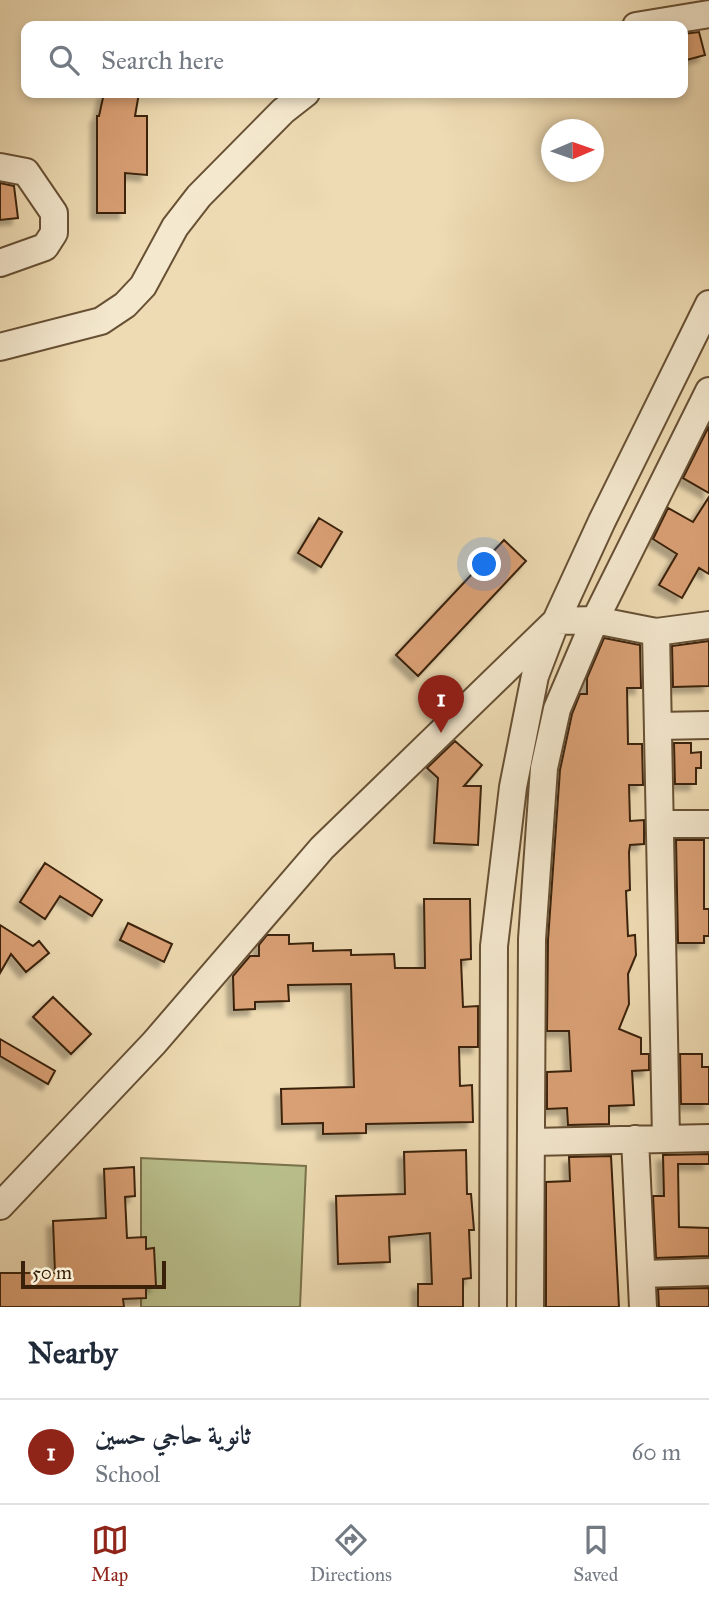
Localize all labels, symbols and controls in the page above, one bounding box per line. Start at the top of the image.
search box [21,21,688,98]
icon: search [45,41,83,79]
text: Search here [101,44,224,76]
north arrow [541,119,604,182]
your location [467,547,501,581]
pin: 1 [418,675,464,733]
scale bar [21,1258,166,1290]
text: 50 m [32,1261,72,1284]
text: Nearby [28,1335,118,1371]
text: ثانوية حاجي حسين [95,1419,251,1451]
text: 1 [46,1438,56,1466]
text: 60 m [632,1438,681,1466]
text: School [95,1460,160,1488]
tab: Map [91,1521,129,1586]
tab: Directions [310,1521,392,1586]
tab: Saved [573,1521,618,1586]

